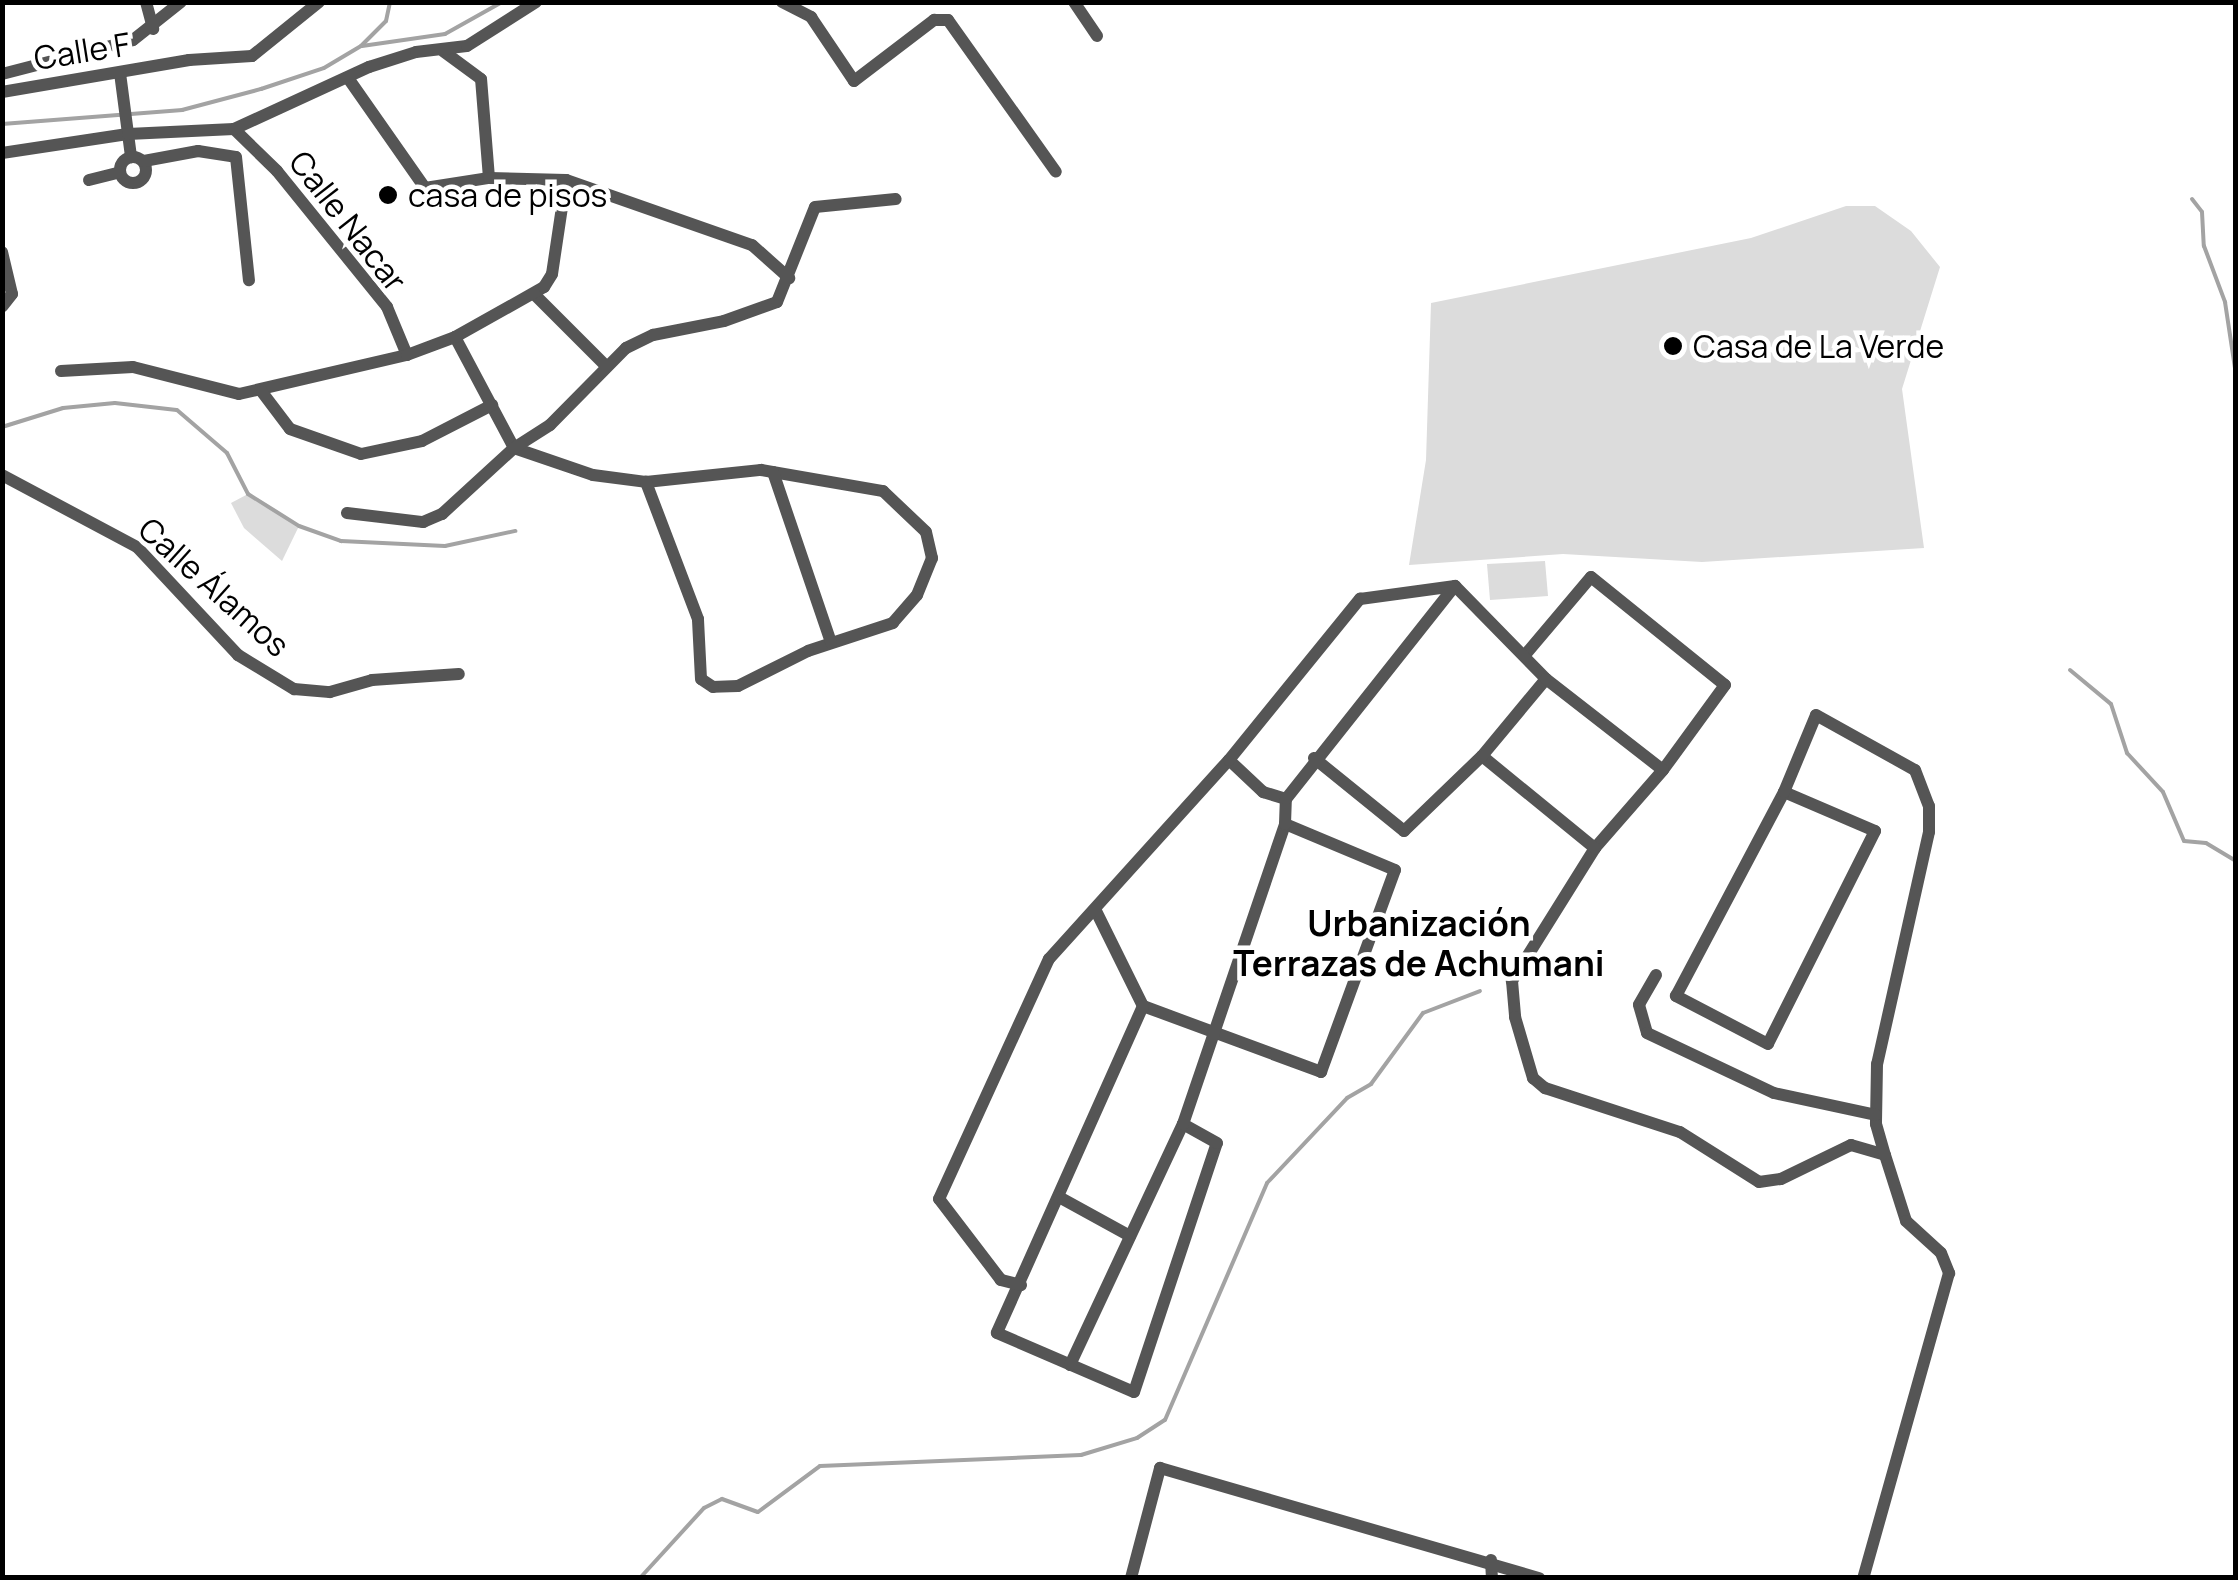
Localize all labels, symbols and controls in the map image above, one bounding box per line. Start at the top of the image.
street label: Calle F [31,24,133,78]
street label: Calle Nacar [281,143,415,299]
place label: casa de pisos [408,176,607,214]
marker: casa de pisos [377,184,399,206]
place label: Casa de La Verde [1693,327,1944,365]
marker: Casa de La Verde [1662,335,1684,357]
street label: Calle Álamos [131,510,297,664]
district label: Urbanización Terrazas de Achumani [1233,902,1605,984]

